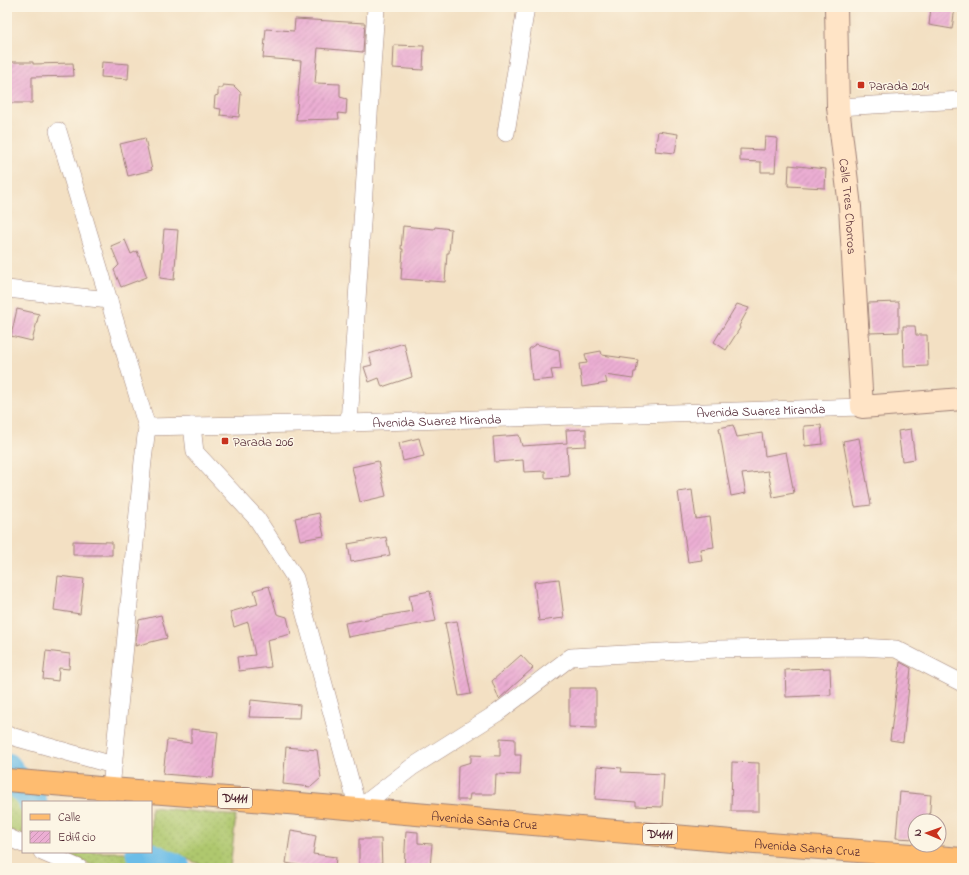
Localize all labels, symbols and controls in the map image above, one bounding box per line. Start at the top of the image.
place label: Parada 204 [869,77,929,96]
marker: Parada 204 [856,80,866,90]
street label: Calle Tres Chorros [833,157,861,255]
street label: Avenida Suarez Miranda [696,400,826,423]
street label: Avenida Suarez Miranda [372,410,502,433]
place label: Parada 206 [233,433,293,452]
marker: Parada 206 [220,436,230,446]
road number: D4111 [218,788,252,808]
legend [22,801,152,853]
street label: Avenida Santa Cruz [431,807,538,835]
text: Calle [58,809,81,827]
north arrow [907,813,947,853]
road number: D4111 [643,824,677,844]
text: Edificio [58,829,96,847]
text: N [910,829,926,837]
street label: Avenida Santa Cruz [753,835,861,862]

